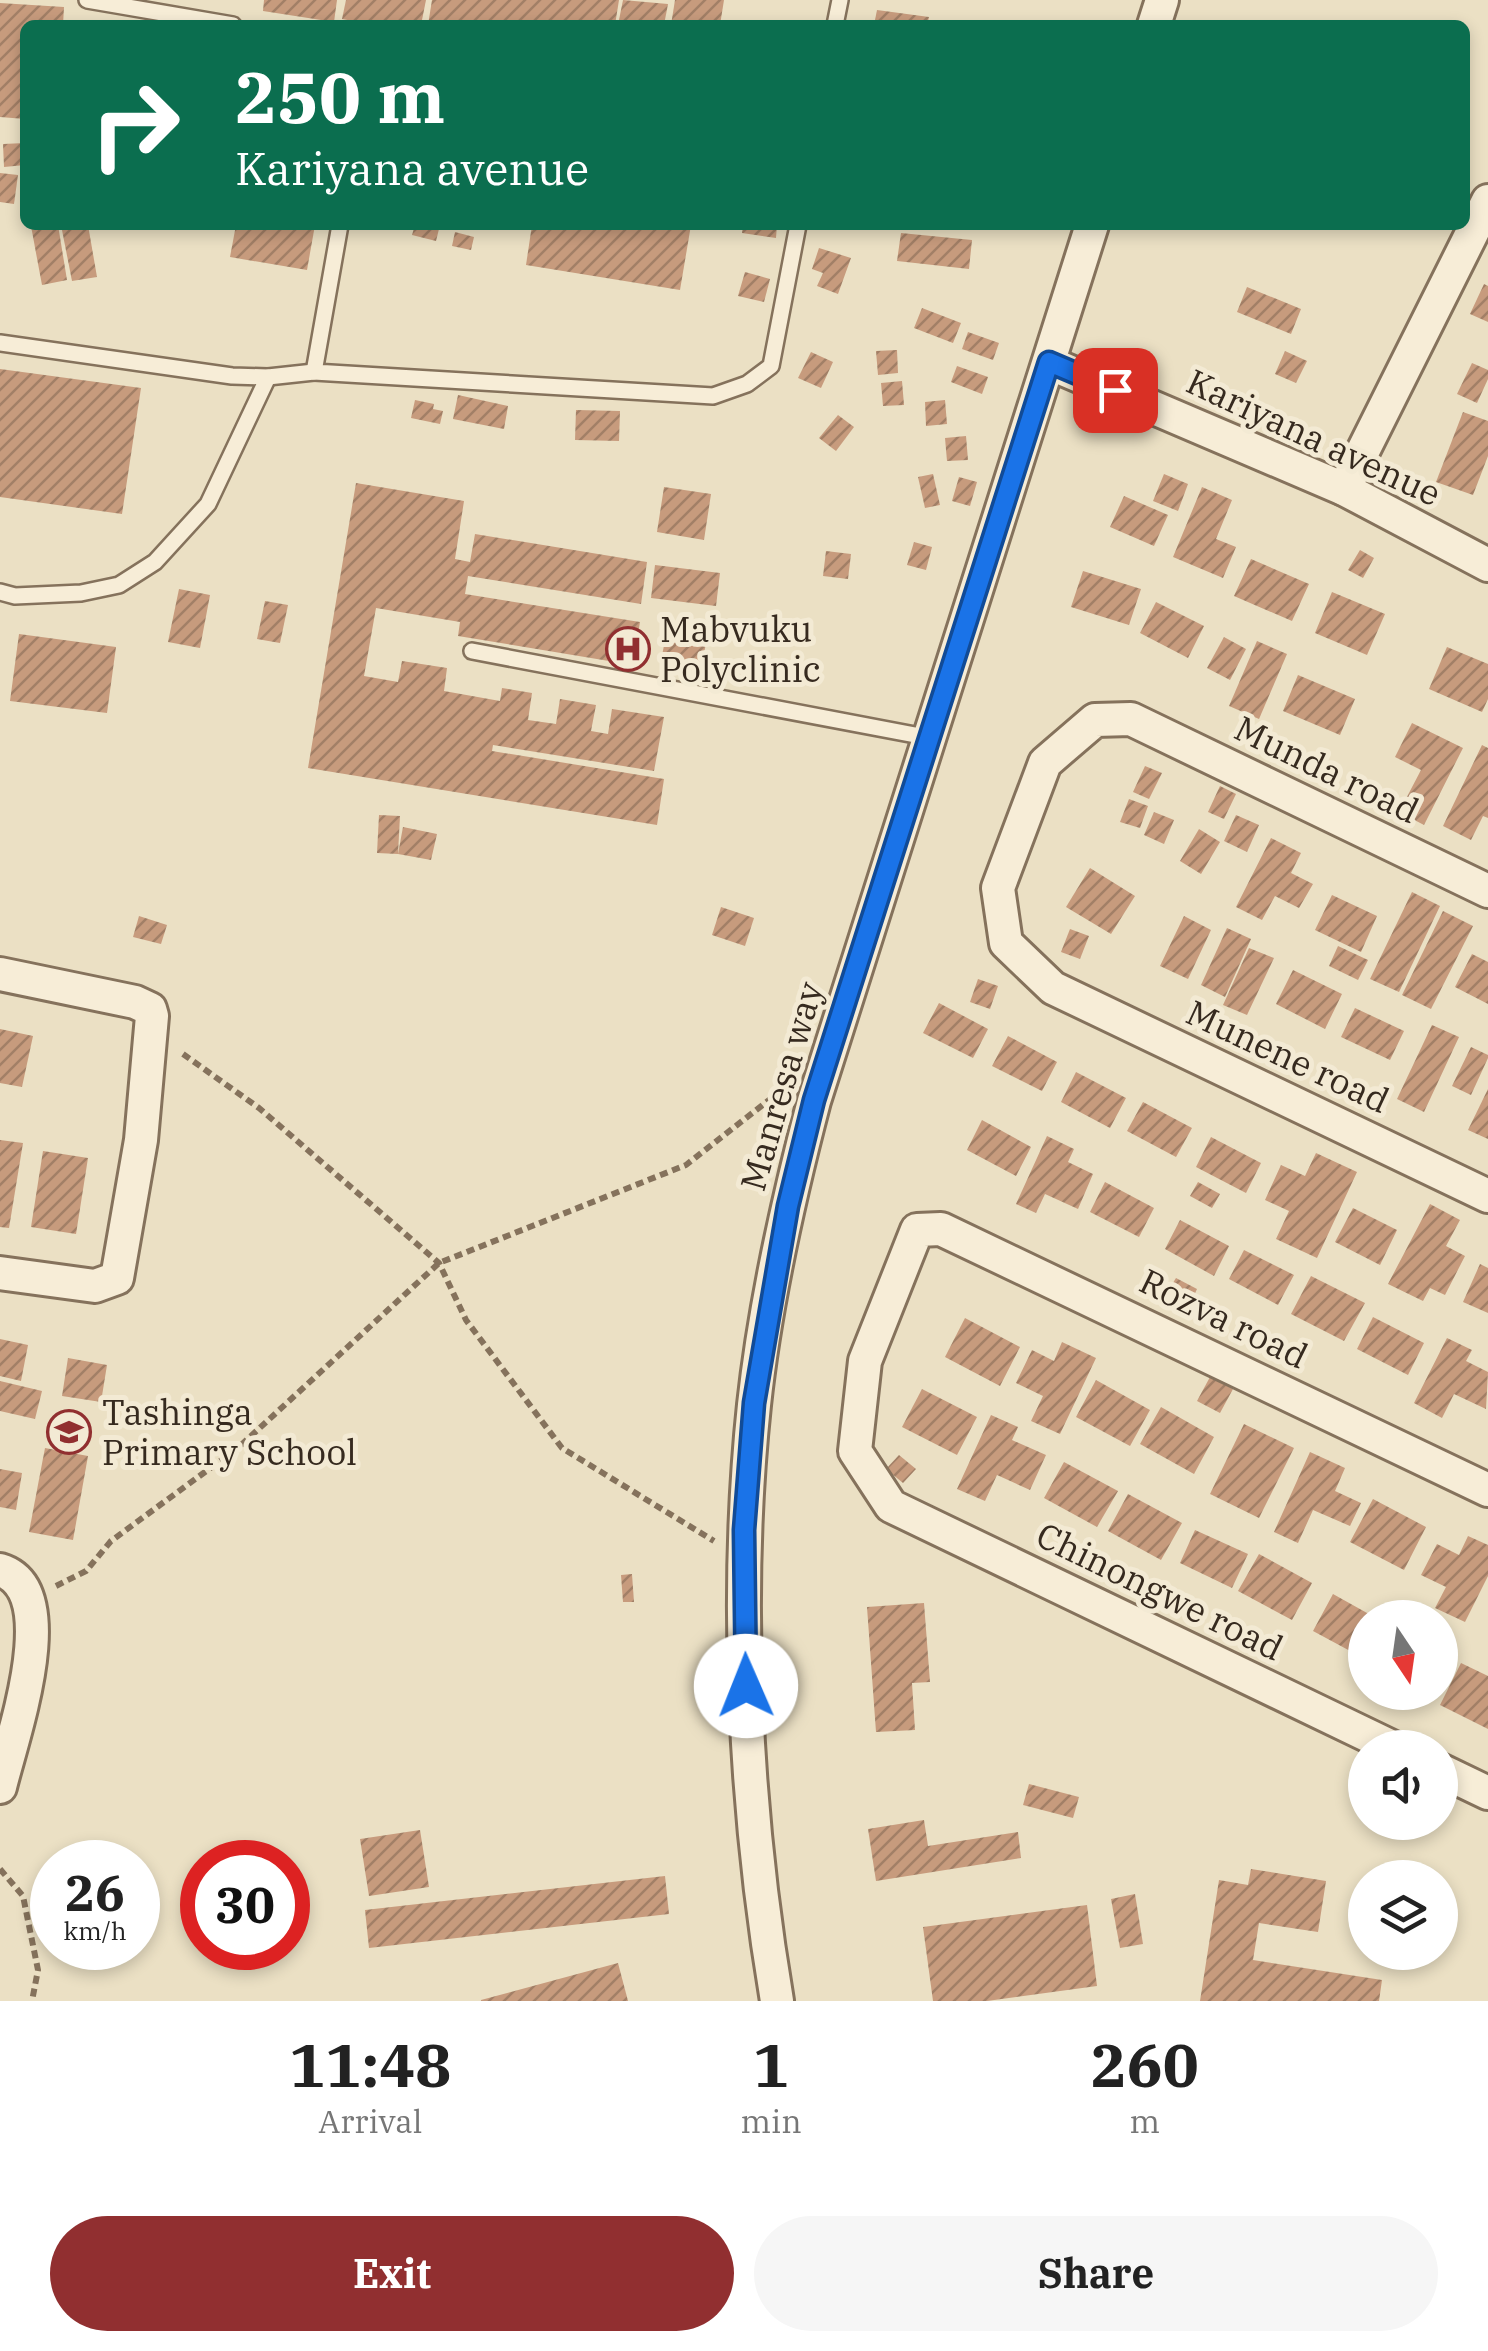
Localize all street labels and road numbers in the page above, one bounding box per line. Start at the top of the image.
street label: Kariyana avenue [1179,358,1449,516]
street label: Munda road [1227,705,1427,833]
street label: Manresa way [729,976,833,1196]
street label: Munene road [1179,989,1397,1123]
street label: Rozva road [1132,1258,1316,1378]
street label: Chinongwe road [1029,1511,1291,1671]

